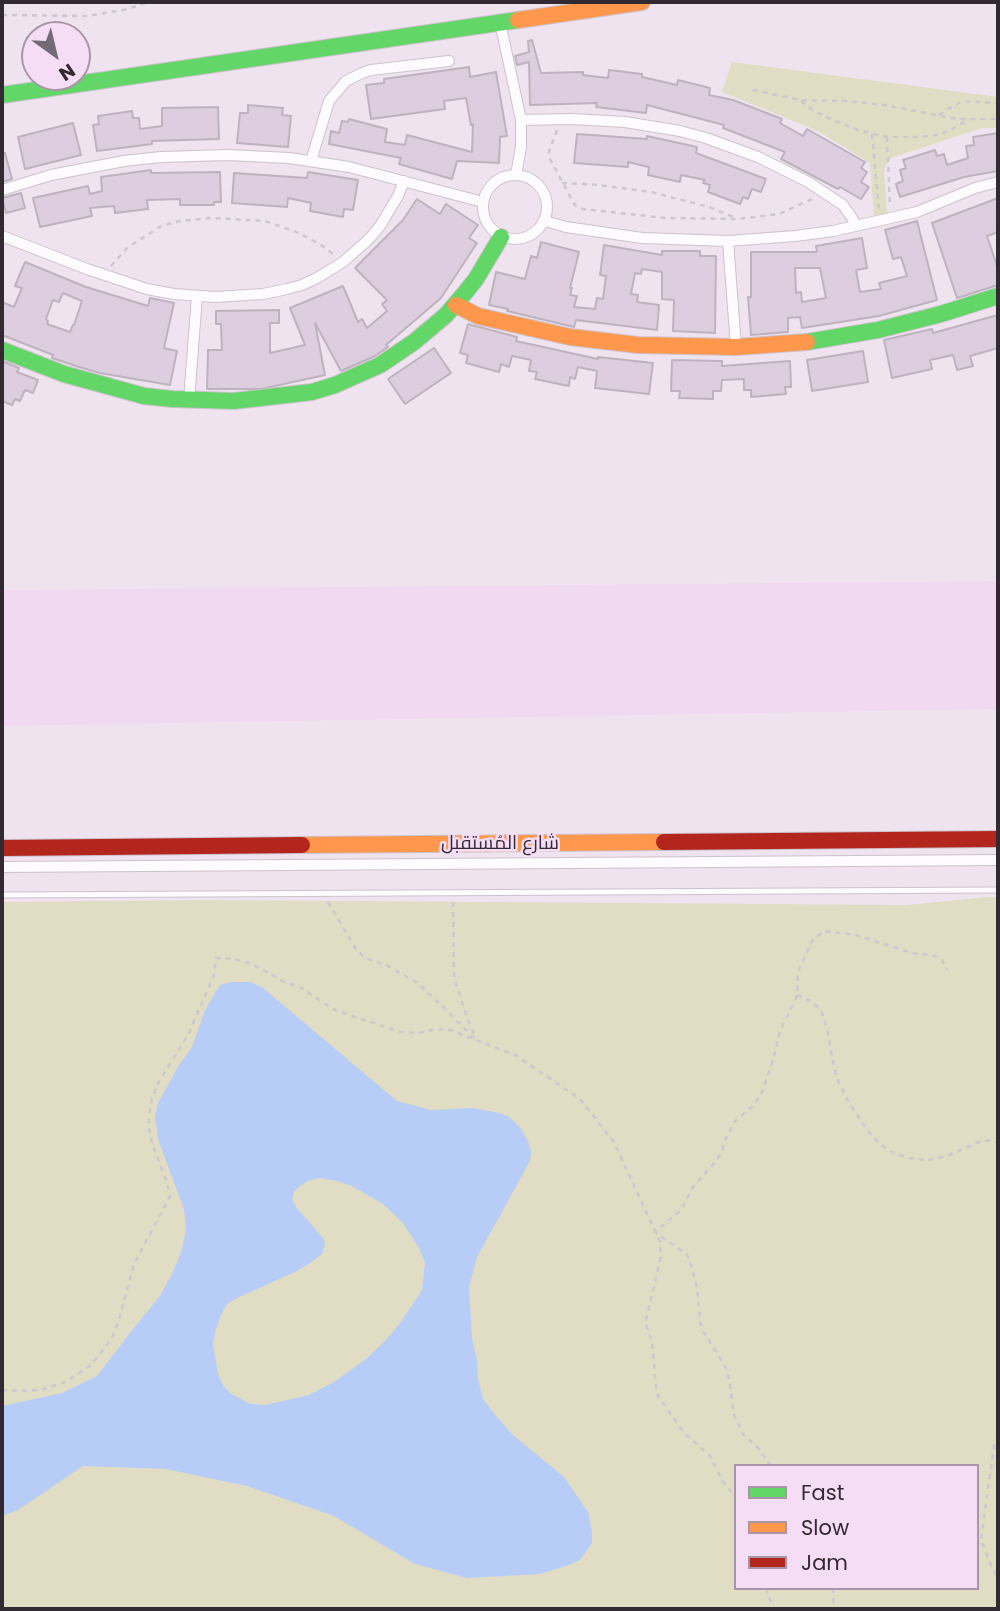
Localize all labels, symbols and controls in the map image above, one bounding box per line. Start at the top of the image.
north arrow [21,21,91,91]
text: N [53,57,80,87]
street label: شارع المُستقبل [441,833,559,855]
legend [734,1464,979,1590]
text: Fast [801,1478,844,1507]
text: Slow [801,1513,849,1542]
text: Jam [801,1548,848,1577]

